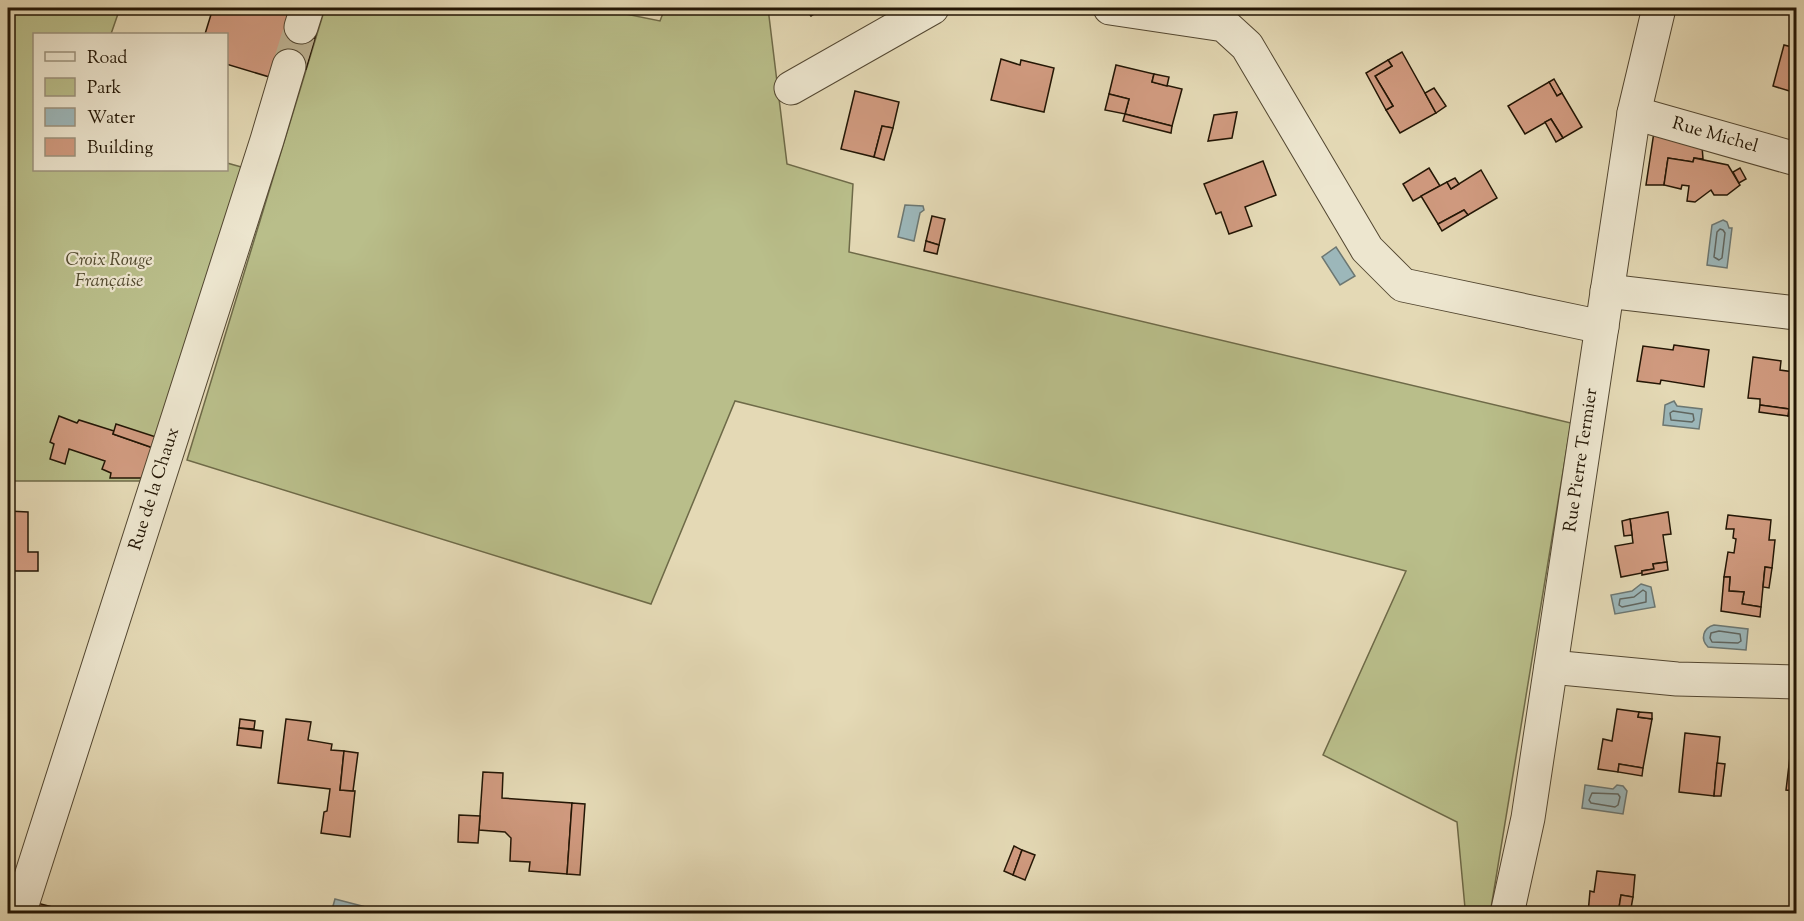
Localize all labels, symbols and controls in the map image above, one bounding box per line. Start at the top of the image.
legend [33,33,228,171]
text: Road [87,46,127,72]
text: Park [87,76,122,102]
text: Water [87,106,136,132]
street label: Rue Michel [1669,111,1761,161]
text: Building [87,136,153,162]
park label: Croix Rouge Française [65,248,153,295]
street label: Rue Pierre Termier [1558,386,1605,534]
street label: Rue de la Chaux [123,424,187,554]

